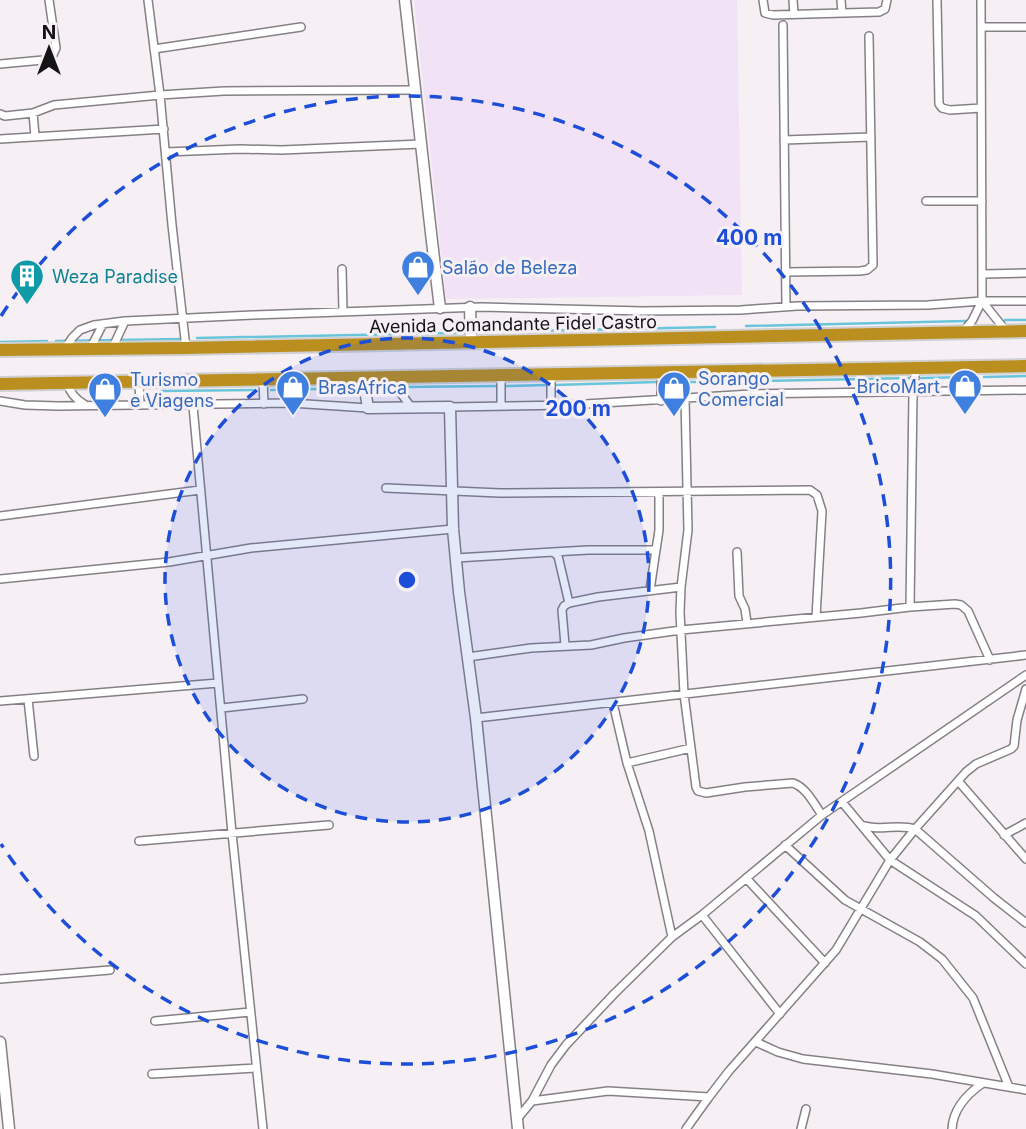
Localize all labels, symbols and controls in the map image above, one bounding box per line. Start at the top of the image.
north arrow [14,14,84,84]
text: N [42,21,56,44]
text: 400 m [716,225,782,250]
shop icon: Salão de Beleza [399,248,437,297]
building icon: Weza Paradise [8,257,46,306]
place label: Salão de Beleza [442,257,577,278]
place label: Weza Paradise [52,266,178,287]
street label: Avenida Comandante Fidel Castro [369,311,657,337]
shop icon: BricoMart [946,367,984,416]
shop icon: BrasAfrica [274,368,312,417]
place label: Sorango Comercial [698,368,784,410]
place label: Turismo e Viagens [130,369,214,411]
shop icon: Sorango Comercial [655,369,693,418]
shop icon: Turismo e Viagens [86,370,124,419]
place label: BricoMart [856,376,940,397]
place label: BrasAfrica [318,377,407,398]
text: 200 m [545,396,611,421]
centre of rings [395,568,419,592]

